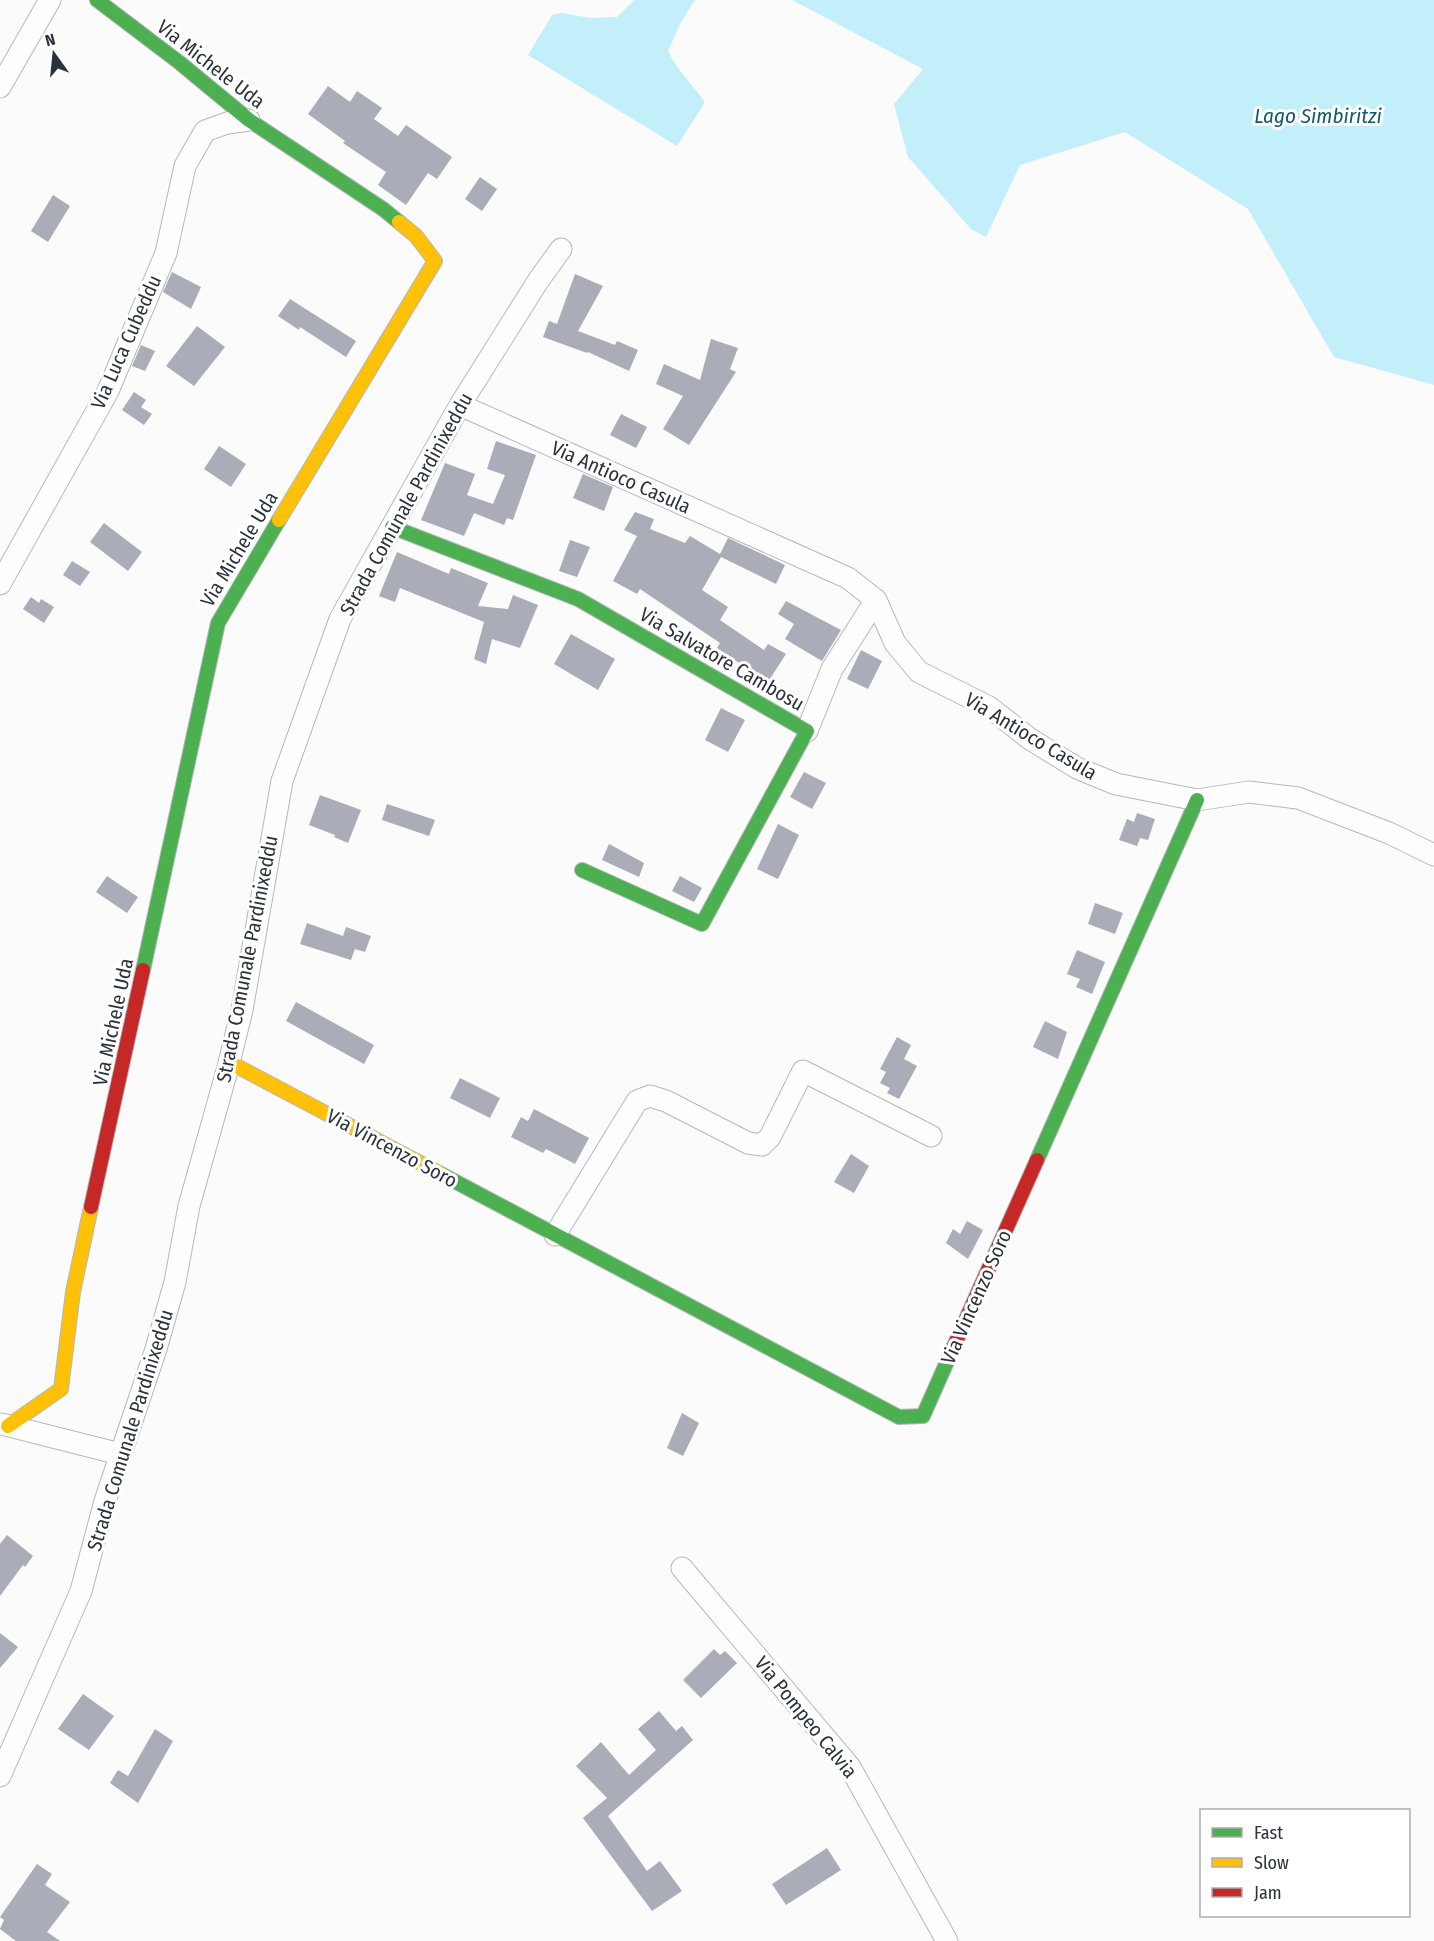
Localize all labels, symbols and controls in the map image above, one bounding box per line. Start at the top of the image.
street label: Via Michele Uda [152,15,270,113]
north arrow [24,24,84,84]
text: N [43,30,57,50]
water label: Lago Simbiritzi [1254,103,1382,129]
street label: Via Luca Cubeddu [86,271,166,413]
street label: Strada Comunale Pardinixeddu [335,388,477,620]
street label: Via Antioco Casula [548,436,694,518]
street label: Via Michele Uda [195,487,283,611]
street label: Via Salvatore Cambosu [636,602,808,716]
street label: Via Antioco Casula [961,687,1101,785]
street label: Strada Comunale Pardinixeddu [211,833,283,1085]
street label: Via Michele Uda [88,956,138,1088]
street label: Via Vincenzo Soro [323,1103,461,1193]
street label: Via Vincenzo Soro [936,1226,1016,1368]
street label: Strada Comunale Pardinixeddu [82,1306,178,1554]
street label: Via Pompeo Calvia [750,1651,862,1783]
legend [1200,1809,1410,1917]
text: Fast [1254,1822,1283,1844]
text: Slow [1254,1852,1289,1874]
text: Jam [1254,1882,1282,1904]

